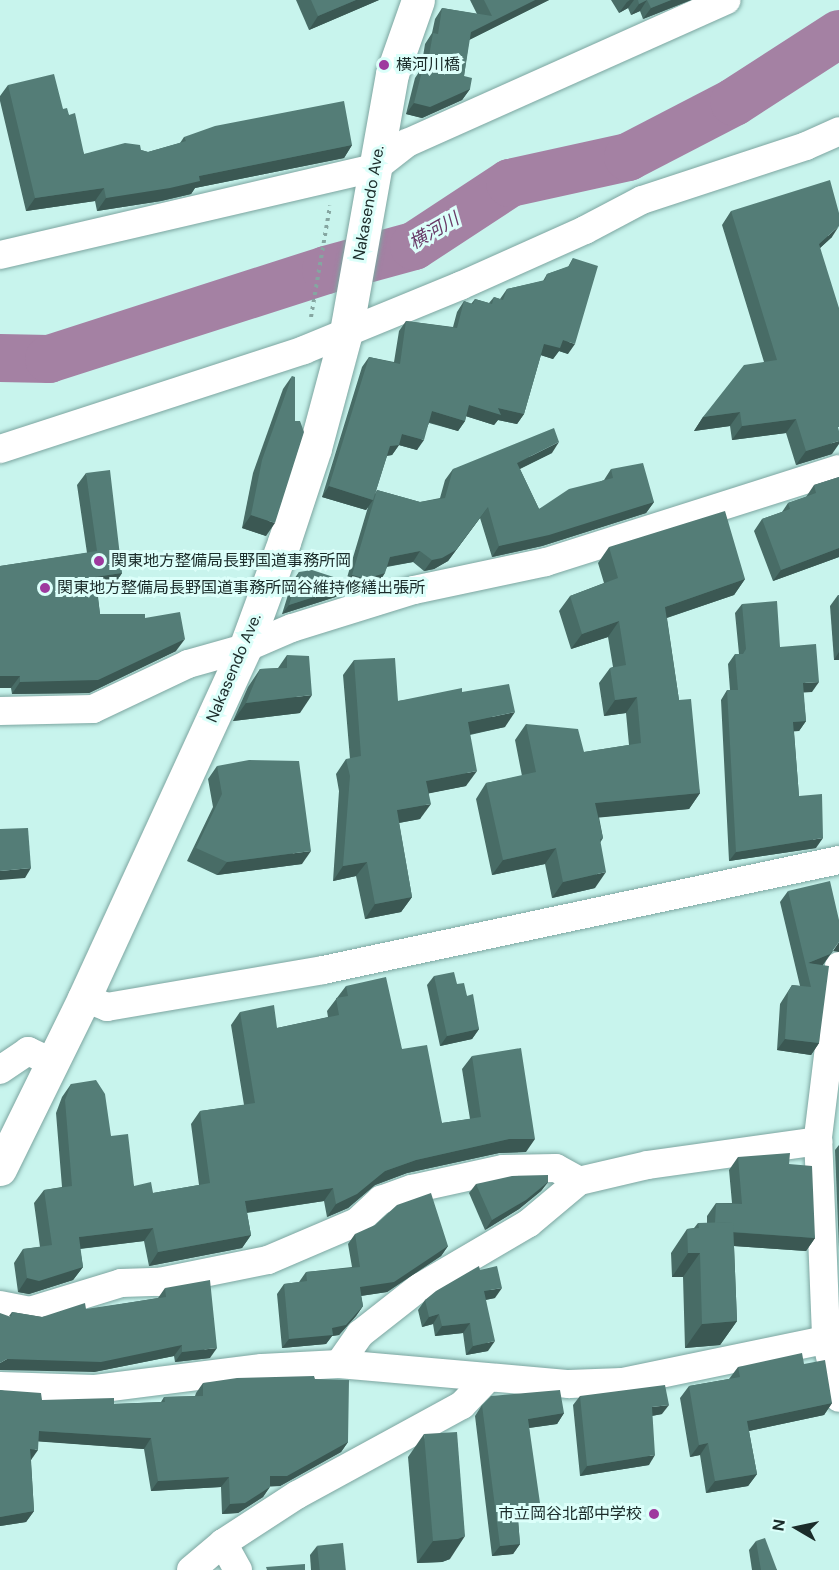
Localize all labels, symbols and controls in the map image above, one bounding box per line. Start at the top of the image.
place label: 横河川橋 [396,55,460,75]
marker: 横河川橋 [377,58,391,72]
street label: Nakasendo Ave. [349,144,389,262]
water label: 横河川 [405,208,463,254]
place label: 関東地方整備局長野国道事務所岡 [111,551,351,571]
marker: 関東地方整備局長野国道事務所岡 [92,554,106,568]
place label: 関東地方整備局長野国道事務所岡谷維持修繕出張所 [57,578,425,598]
marker: 関東地方整備局長野国道事務所岡谷維持修繕出張所 [38,581,52,595]
street label: Nakasendo Ave. [202,611,266,725]
north arrow [767,1498,827,1558]
place label: 市立岡谷北部中学校 [498,1504,642,1524]
marker: 市立岡谷北部中学校 [647,1507,661,1521]
text: N [767,1518,790,1533]

